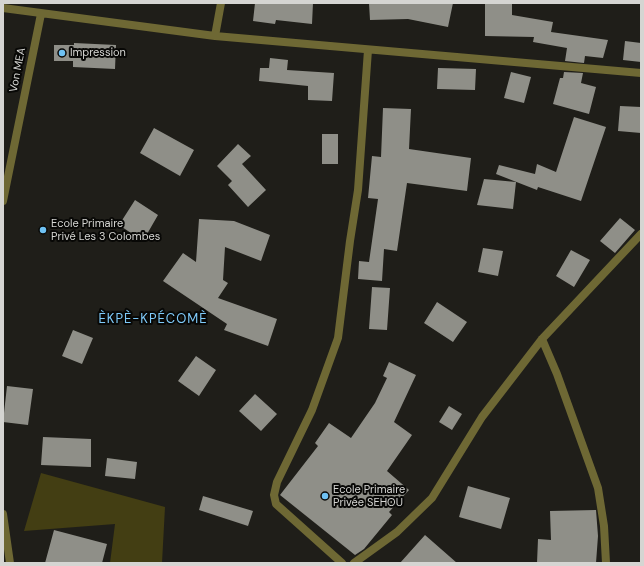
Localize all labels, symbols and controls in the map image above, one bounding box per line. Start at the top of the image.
place label: Impression [70,46,126,60]
street label: Von MEA [7,47,29,93]
marker: Impression [57,48,67,58]
place label: Ecole Primaire Privé Les 3 Colombes [51,217,160,243]
marker: Ecole Primaire Privé Les 3 Colombes [38,225,48,235]
district label: ÈKPÈ-KPÉCOMÈ [99,312,207,328]
place label: Ecole Primaire Privée SEHOU [333,483,405,509]
marker: Ecole Primaire Privée SEHOU [320,491,330,501]

